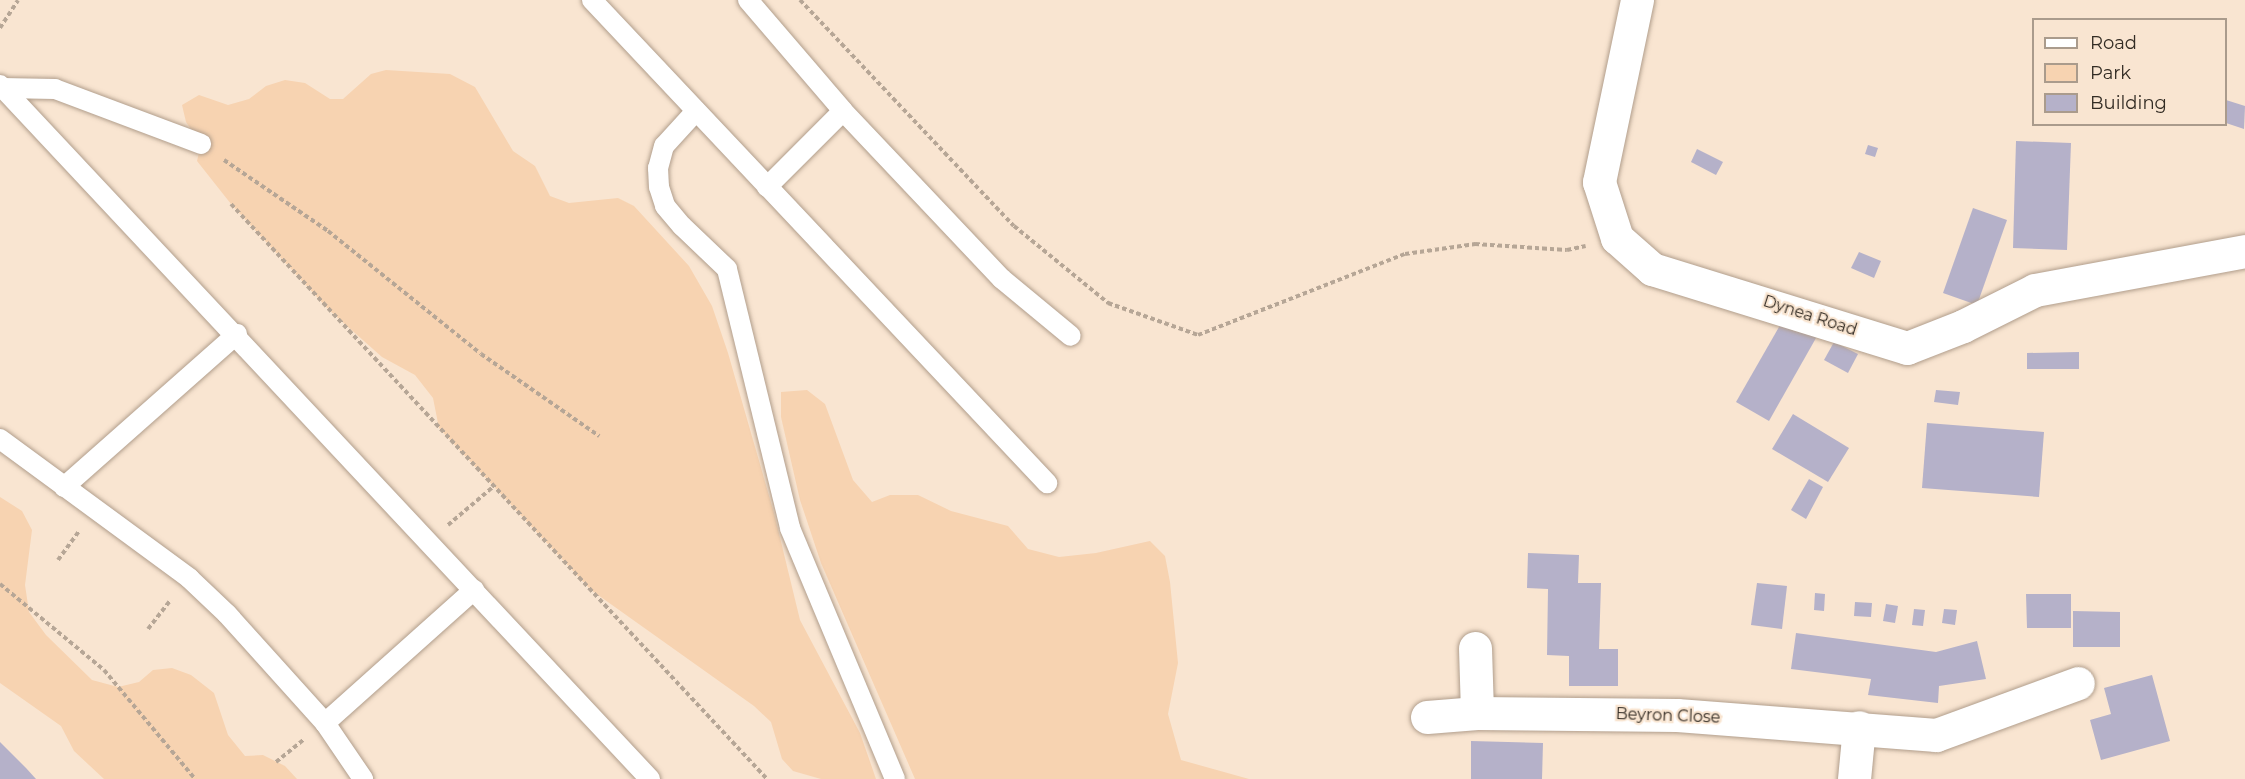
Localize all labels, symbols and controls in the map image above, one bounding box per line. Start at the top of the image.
legend [2032,18,2227,126]
text: Road [2090,32,2137,54]
text: Park [2090,62,2131,84]
text: Building [2090,92,2167,114]
street label: Dynea Road [1761,292,1859,340]
street label: Beyron Close [1615,705,1721,727]

